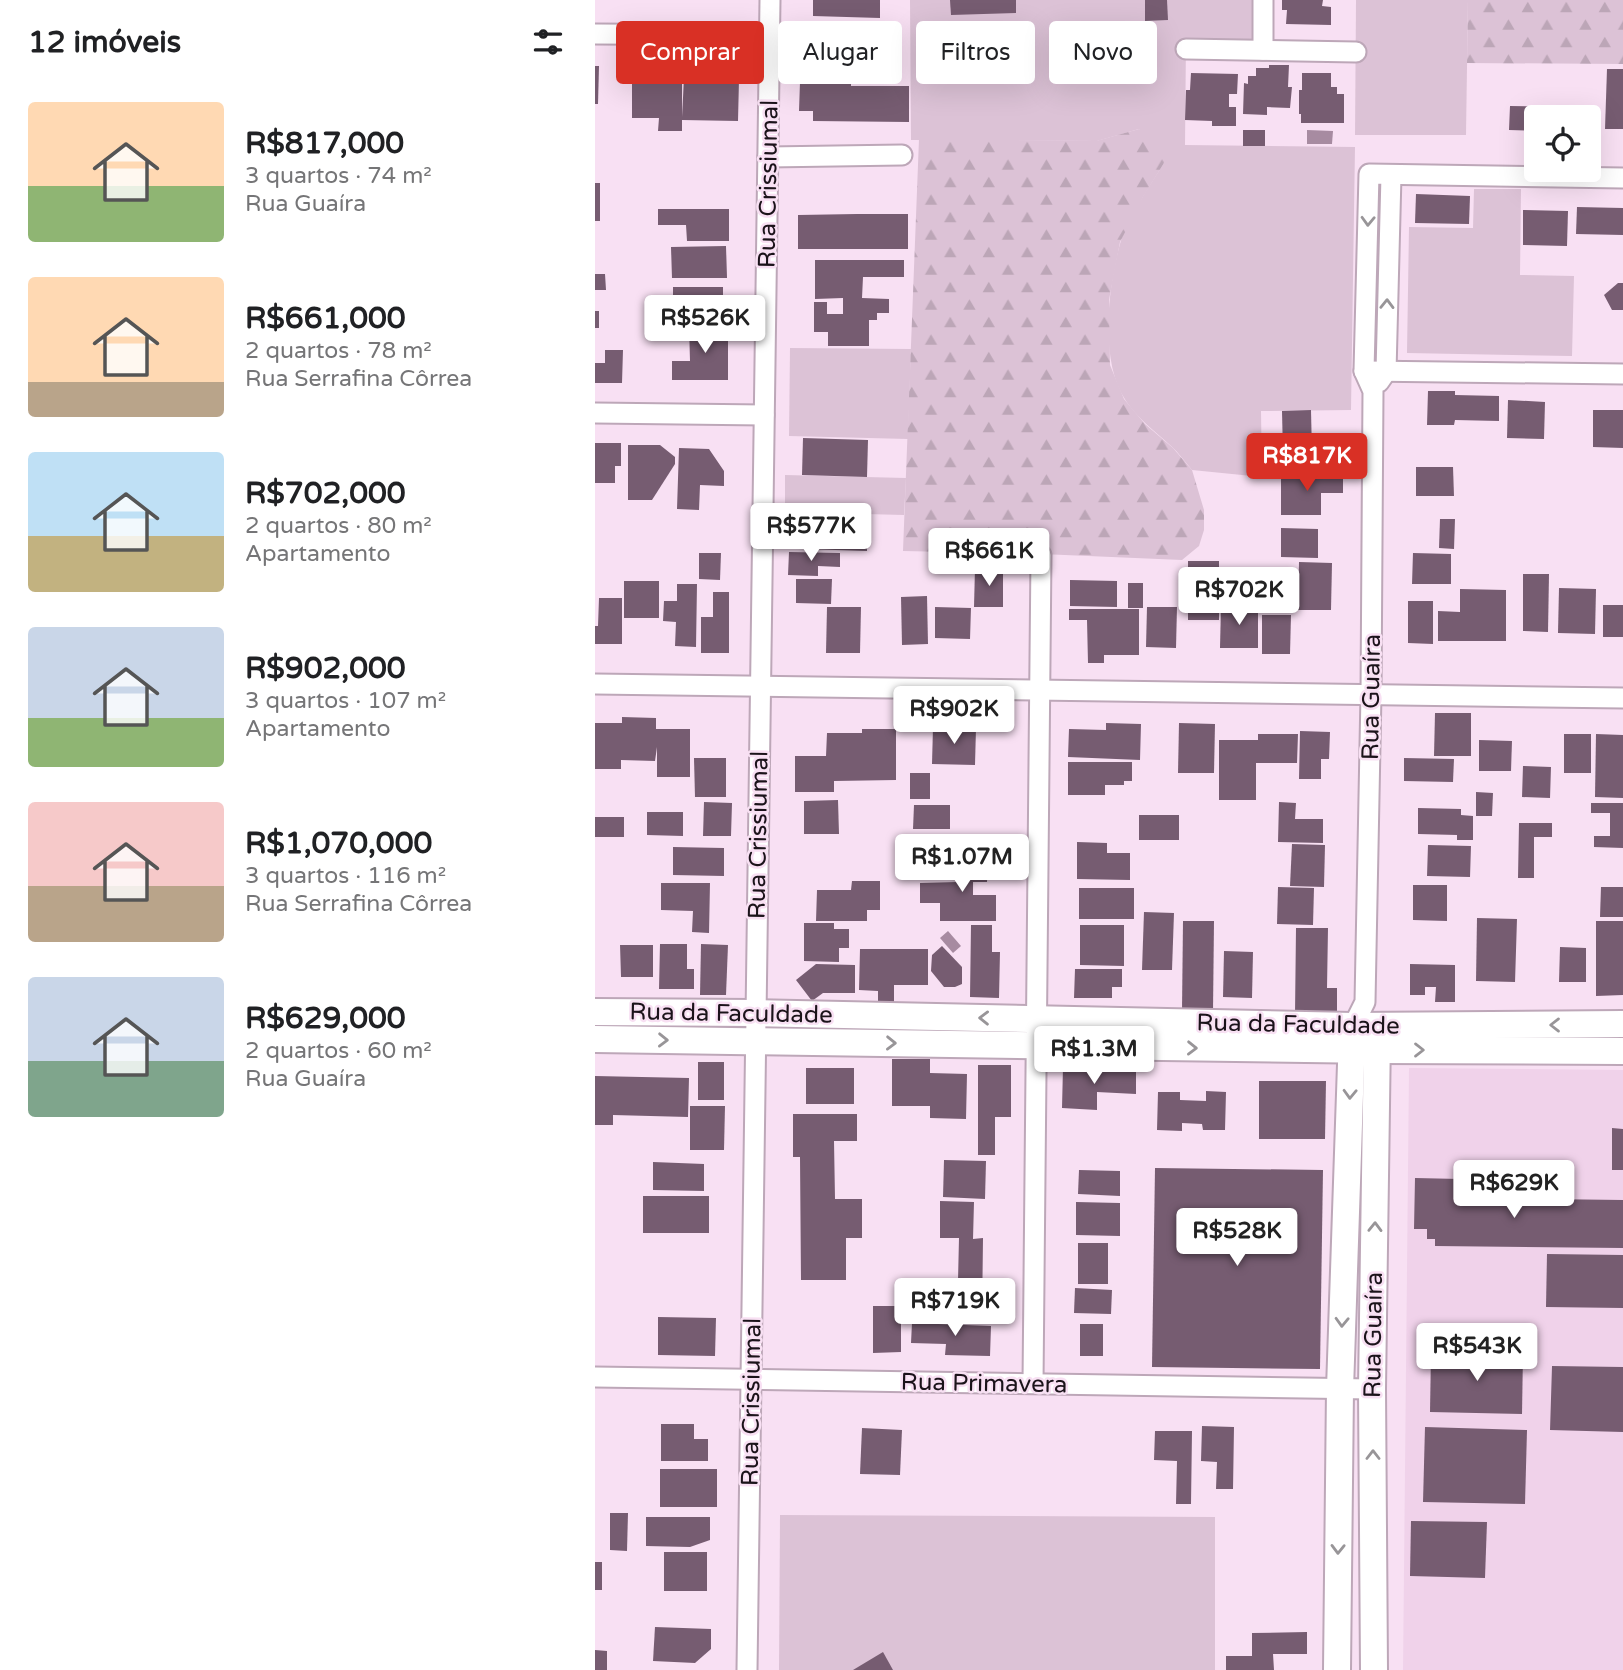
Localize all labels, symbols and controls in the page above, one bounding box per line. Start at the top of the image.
chip: Comprar [616,21,764,84]
chip: Alugar [778,21,902,84]
chip: Filtros [916,21,1035,84]
chip: Novo [1049,21,1157,84]
icon: filters [529,23,567,61]
text: 12 imóveis [28,24,181,61]
street label: Rua Crissiumal [753,100,784,268]
map controls [1524,105,1601,182]
button: locate [1524,105,1601,182]
text: R$817,000 [245,125,404,162]
icon: home [84,130,168,214]
text: 3 quartos · 74 m² [245,162,432,190]
text: Rua Guaíra [245,190,366,218]
one-way arrow [1360,216,1375,227]
pin: R$526K [648,296,762,355]
one-way arrow [1380,298,1395,309]
text: R$661,000 [245,300,406,337]
text: R$526K [660,304,750,332]
icon: home [84,305,168,389]
text: 2 quartos · 78 m² [245,337,432,365]
text: Rua Serrafina Côrrea [245,365,472,393]
pin: R$817K [1250,434,1364,493]
text: R$817K [1262,442,1352,470]
text: R$702,000 [245,475,406,512]
icon: home [84,480,168,564]
pin: R$577K [754,504,868,563]
text: 2 quartos · 80 m² [245,512,432,540]
text: R$577K [766,512,856,540]
pin: R$661K [932,528,1046,588]
text: R$661K [944,537,1034,565]
text: Apartamento [245,540,390,568]
pin: R$702K [1182,568,1296,627]
text: R$702K [1194,576,1284,604]
street label: Rua Guaíra [1356,634,1387,760]
text: R$902,000 [245,650,406,687]
icon: home [84,655,168,739]
pin: R$902K [897,686,1011,746]
text: 3 quartos · 107 m² [245,687,446,715]
text: R$902K [909,695,999,723]
text: Apartamento [245,715,390,743]
street label: Rua Crissiumal [743,751,774,919]
text: R$1,070,000 [245,825,432,862]
icon: home [84,830,168,914]
pin: R$1.07M [897,834,1027,894]
text: R$1.07M [911,843,1013,871]
text: 3 quartos · 116 m² [245,862,446,890]
text: Rua Serrafina Côrrea [245,890,472,918]
street label: Rua da Faculdade [629,997,833,1030]
text: R$629,000 [245,1000,406,1037]
icon: home [84,1005,168,1089]
street label: Rua da Faculdade [1196,1008,1400,1041]
one-way arrow [979,1010,989,1026]
one-way arrow [1549,1017,1560,1033]
pin: R$1.3M [1037,1026,1151,1086]
one-way arrow [658,1032,669,1048]
text: R$1.3M [1050,1035,1138,1063]
one-way arrow [885,1036,896,1051]
text: 2 quartos · 60 m² [245,1037,432,1065]
one-way arrow [1187,1040,1197,1056]
one-way arrow [1414,1042,1425,1058]
text: Rua Guaíra [245,1065,366,1093]
one-way arrow [1343,1089,1358,1100]
pin: R$629K [1457,1160,1571,1220]
text: R$629K [1469,1169,1559,1197]
pin: R$528K [1180,1208,1294,1268]
text: R$528K [1192,1217,1282,1245]
one-way arrow [1367,1222,1383,1232]
street label: Rua Guaíra [1358,1272,1389,1398]
pin: R$719K [898,1278,1012,1338]
text: R$719K [910,1287,1000,1315]
one-way arrow [1335,1317,1350,1328]
street label: Rua Crissiumal [736,1318,767,1486]
pin: R$543K [1420,1324,1534,1383]
text: R$543K [1432,1332,1522,1360]
street label: Rua Primavera [900,1368,1068,1399]
one-way arrow [1365,1449,1381,1460]
one-way arrow [1330,1545,1346,1555]

